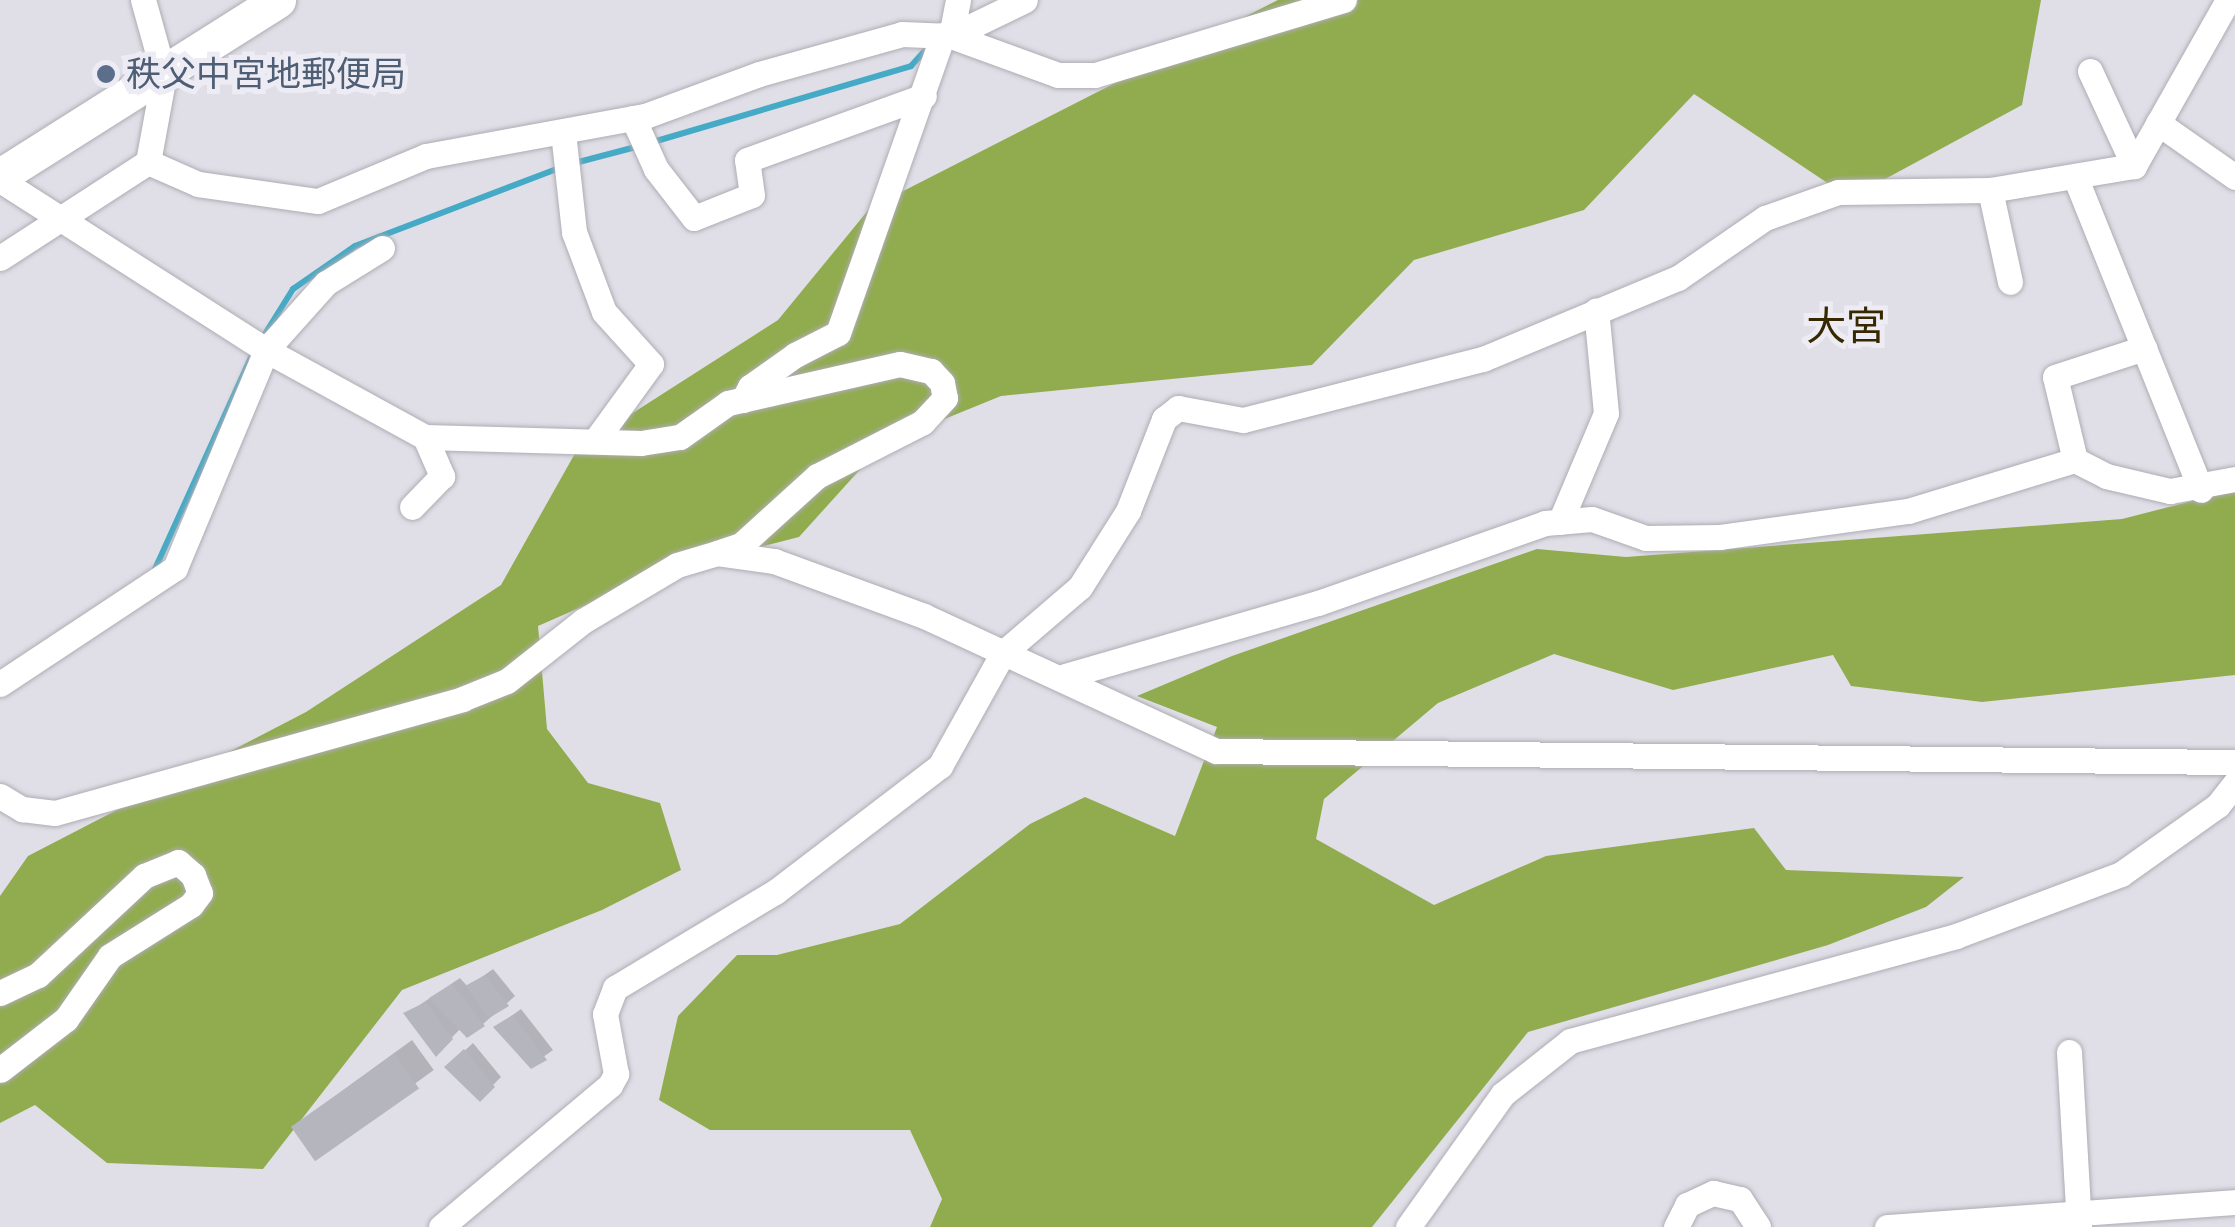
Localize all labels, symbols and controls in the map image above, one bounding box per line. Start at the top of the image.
place label: 秩父中宮地郵便局 [126,53,406,95]
marker: 秩父中宮地郵便局 [95,63,117,85]
district label: 大宮 [1806,302,1886,350]

